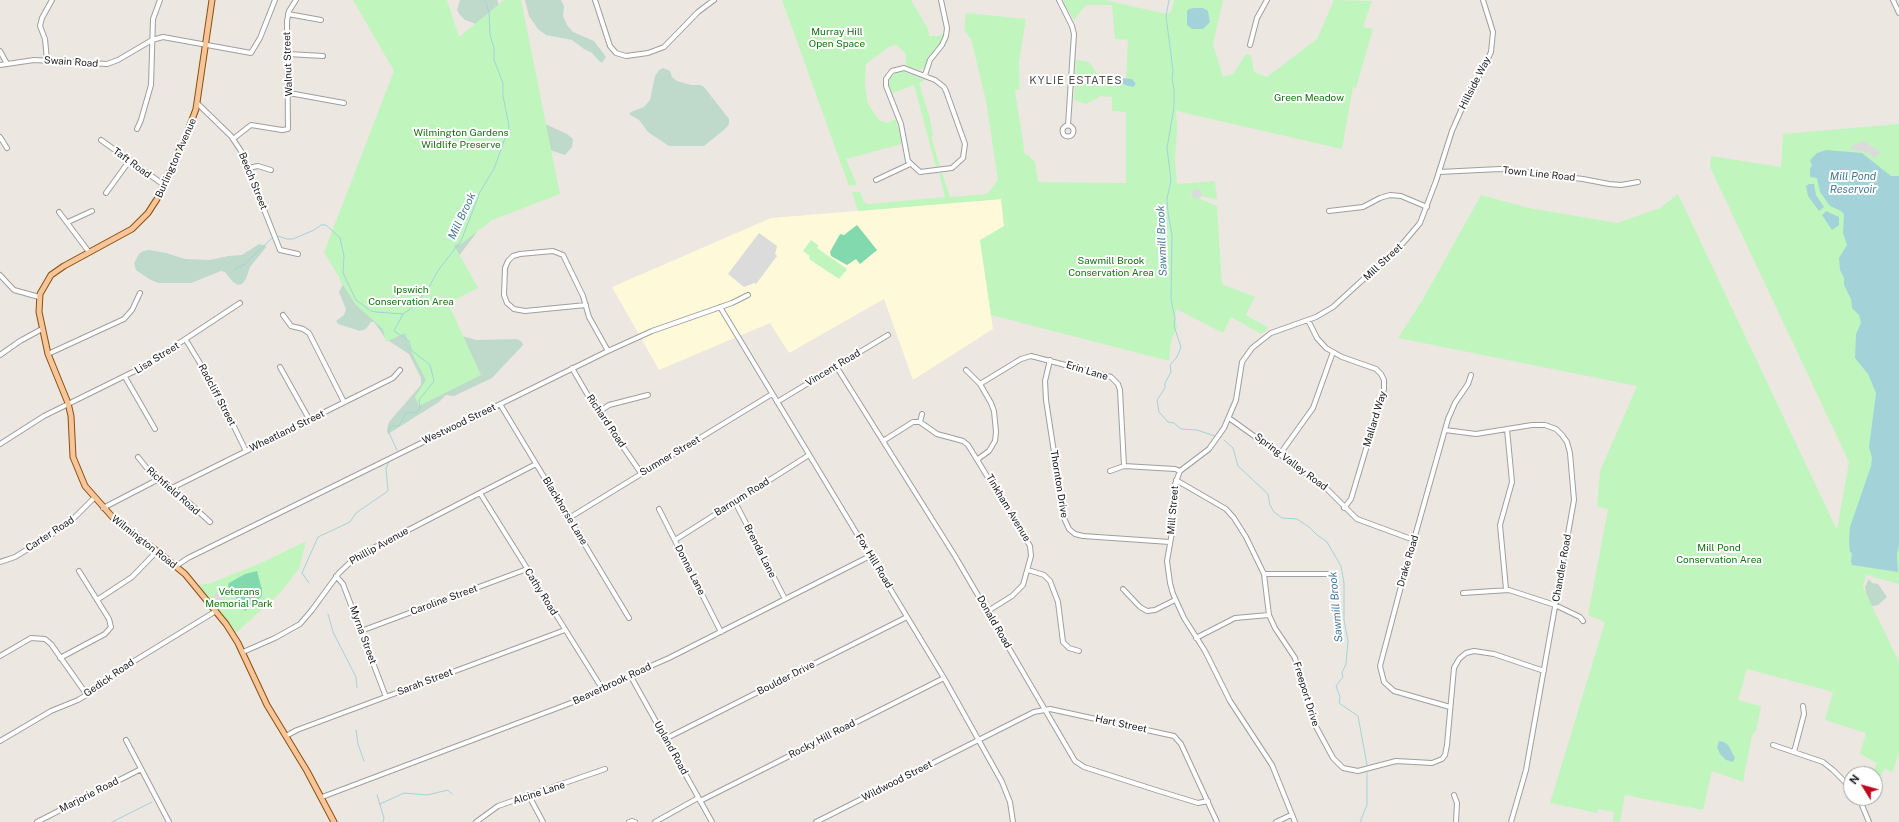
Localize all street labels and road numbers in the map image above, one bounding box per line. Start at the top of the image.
street label: Walnut Street [281,31,295,97]
street label: Swain Road [43,54,99,70]
street label: Hillside Way [1457,55,1493,111]
street label: Burlington Avenue [153,116,199,200]
street label: Taft Road [111,145,153,181]
street label: Beech Street [236,151,270,211]
street label: Town Line Road [1502,164,1576,184]
street label: Mill Street [1361,241,1405,283]
street label: Lisa Street [132,340,182,376]
street label: Vincent Road [803,347,863,389]
street label: Erin Lane [1065,359,1109,383]
street label: Radcliff Street [196,362,238,428]
street label: Mallard Way [1361,390,1389,448]
street label: Richard Road [584,392,628,450]
street label: Westwood Street [420,401,498,447]
street label: Wheatland Street [248,408,326,454]
street label: Spring Valley Road [1252,431,1330,493]
street label: Sumner Street [638,433,702,479]
street label: Thornton Drive [1048,449,1070,519]
street label: Richfield Road [144,464,202,518]
street label: Tinkham Avenue [983,472,1033,544]
street label: Blackhorse Lane [540,475,590,547]
street label: Barnum Road [712,475,772,519]
street label: Mill Street [1165,485,1181,535]
street label: Wilmington Road [109,513,179,571]
street label: Carter Road [23,514,77,554]
street label: Brenda Lane [741,522,779,580]
street label: Phillip Avenue [347,525,411,567]
street label: Fox Hill Road [853,532,895,590]
street label: Chandler Road [1550,533,1574,603]
street label: Drake Road [1395,534,1421,588]
street label: Donna Lane [672,543,708,597]
street label: Cathy Road [522,566,560,618]
street label: Caroline Street [409,582,479,618]
street label: Donald Road [974,594,1014,650]
street label: Myrna Street [347,604,379,666]
street label: Gedick Road [82,656,136,700]
street label: Boulder Drive [755,658,817,698]
street label: Freeport Drive [1291,660,1321,728]
street label: Beaverbrook Road [571,661,653,707]
street label: Sarah Street [395,666,455,698]
street label: Hart Street [1094,713,1148,735]
street label: Rocky Hill Road [787,717,857,761]
street label: Upland Road [651,719,691,777]
street label: Wildwood Street [860,758,934,804]
street label: Marjorie Road [57,775,121,815]
street label: Alcine Lane [511,779,567,807]

